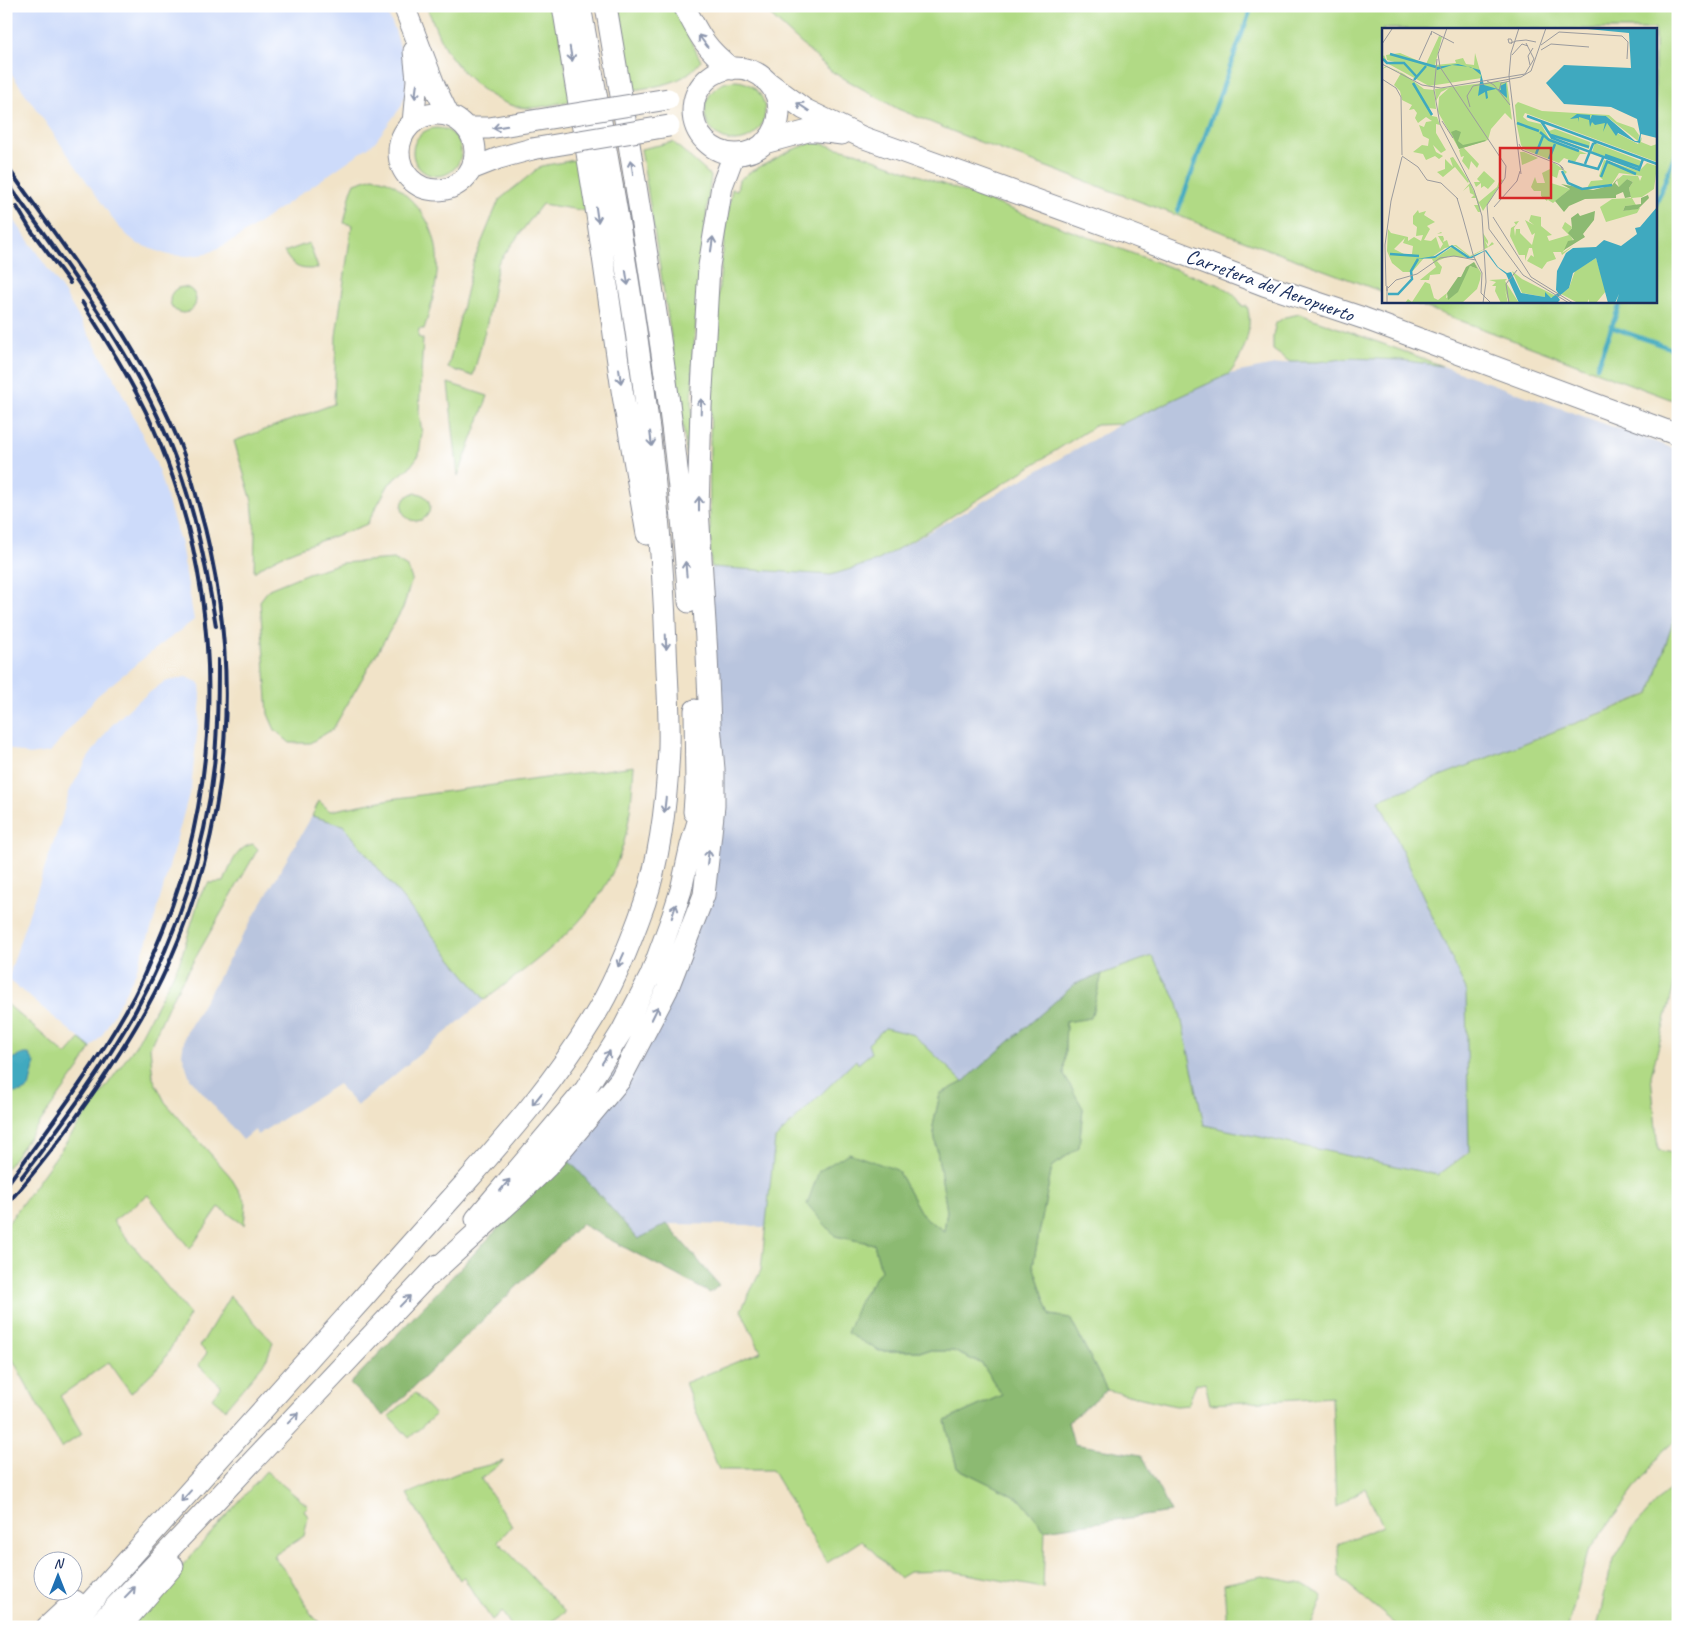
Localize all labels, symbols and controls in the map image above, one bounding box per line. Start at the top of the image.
inset map [1382,28,1656,302]
one-way arrow [698,34,708,48]
one-way arrow [567,46,577,62]
one-way arrow [411,83,421,99]
one-way arrow [796,102,810,112]
one-way arrow [492,122,508,132]
one-way arrow [627,160,637,176]
one-way arrow [592,206,602,222]
one-way arrow [707,236,717,252]
street label: Carretera del Aeropuerto [1182,243,1359,328]
one-way arrow [623,270,633,286]
one-way arrow [615,367,625,383]
one-way arrow [696,398,705,414]
one-way arrow [646,431,656,447]
one-way arrow [694,496,704,512]
one-way arrow [681,561,691,577]
one-way arrow [661,634,671,650]
one-way arrow [660,796,670,812]
one-way arrow [703,849,713,865]
one-way arrow [670,903,679,919]
one-way arrow [616,952,626,967]
one-way arrow [650,1006,660,1021]
one-way arrow [601,1051,611,1065]
one-way arrow [531,1092,542,1105]
one-way arrow [499,1178,511,1191]
one-way arrow [399,1295,411,1307]
one-way arrow [287,1412,299,1425]
one-way arrow [181,1489,192,1502]
north arrow [32,1550,82,1600]
text: N [54,1555,65,1572]
one-way arrow [124,1585,136,1598]

